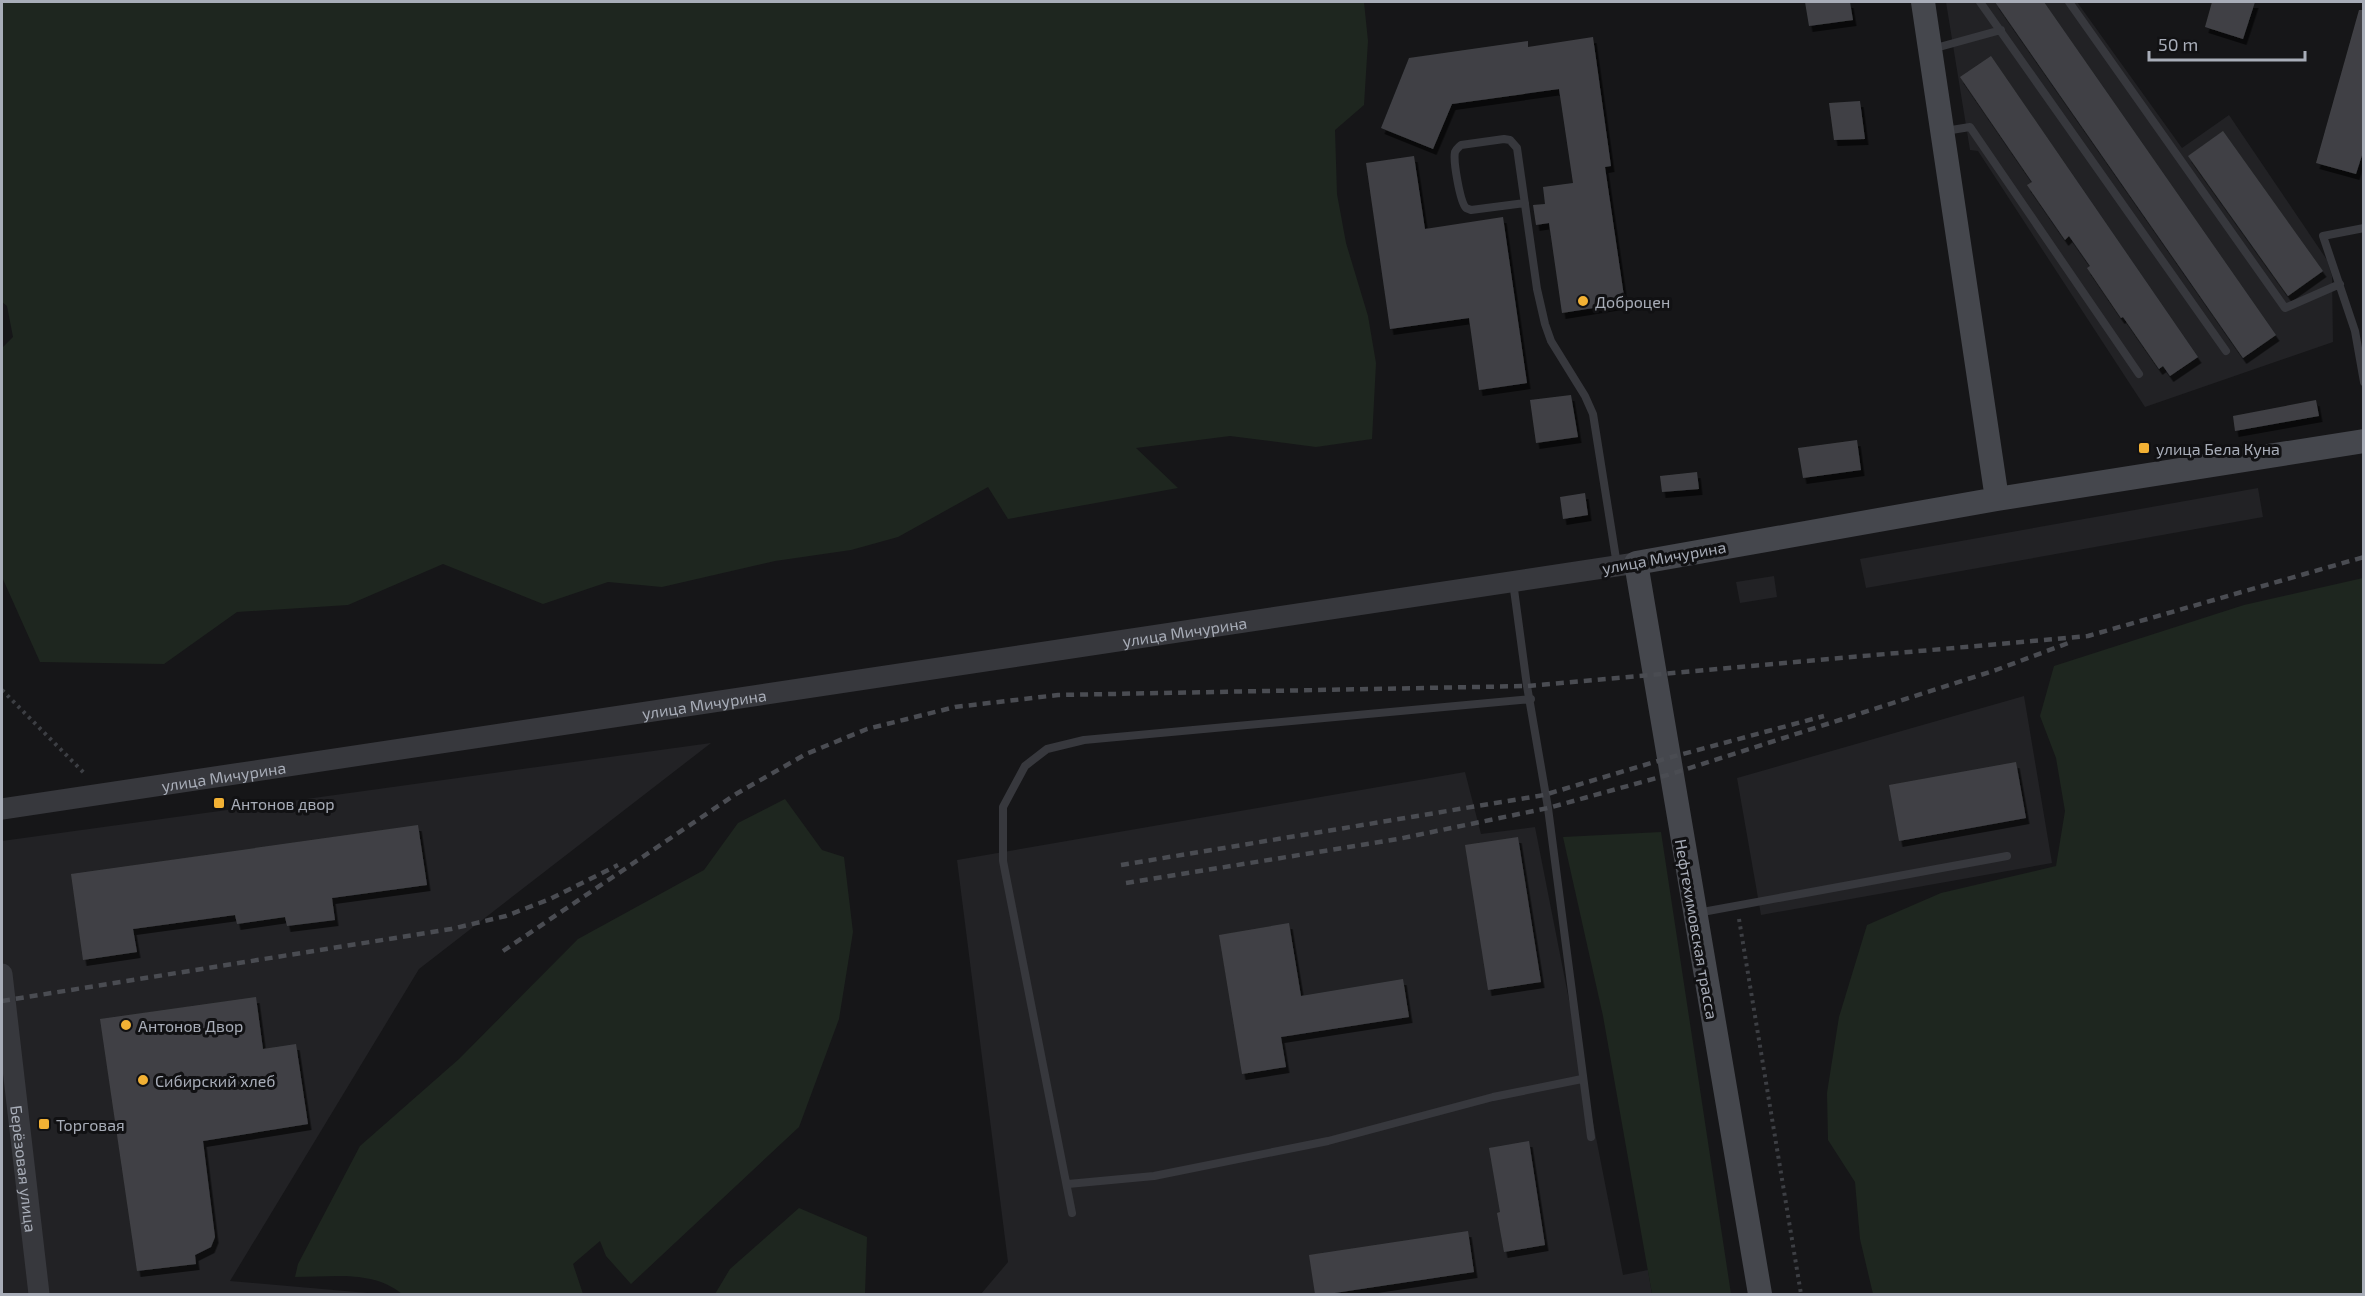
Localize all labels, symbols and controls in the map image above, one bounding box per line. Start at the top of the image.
scale bar [2149,24,2305,62]
text: 50 m [2158,33,2198,55]
place label: Доброцен [1595,292,1670,311]
marker: Доброцен [1576,294,1590,308]
place label: улица Бела Куна [2156,439,2280,459]
marker: улица Бела Куна [2137,441,2151,455]
street label: улица Мичурина [1601,537,1728,578]
street label: улица Мичурина [1121,612,1248,651]
street label: улица Мичурина [641,685,768,723]
street label: улица Мичурина [160,757,287,795]
place label: Антонов двор [231,794,335,813]
marker: Антонов двор [212,796,226,810]
street label: Нефтехимовская трасса [1672,837,1722,1021]
place label: Антонов Двор [138,1016,243,1035]
marker: Антонов Двор [119,1018,133,1032]
place label: Сибирский хлеб [155,1071,276,1090]
marker: Сибирский хлеб [136,1073,150,1087]
street label: Берёзовая улица [8,1104,41,1233]
place label: Торговая [56,1115,125,1134]
marker: Торговая [37,1117,51,1131]

